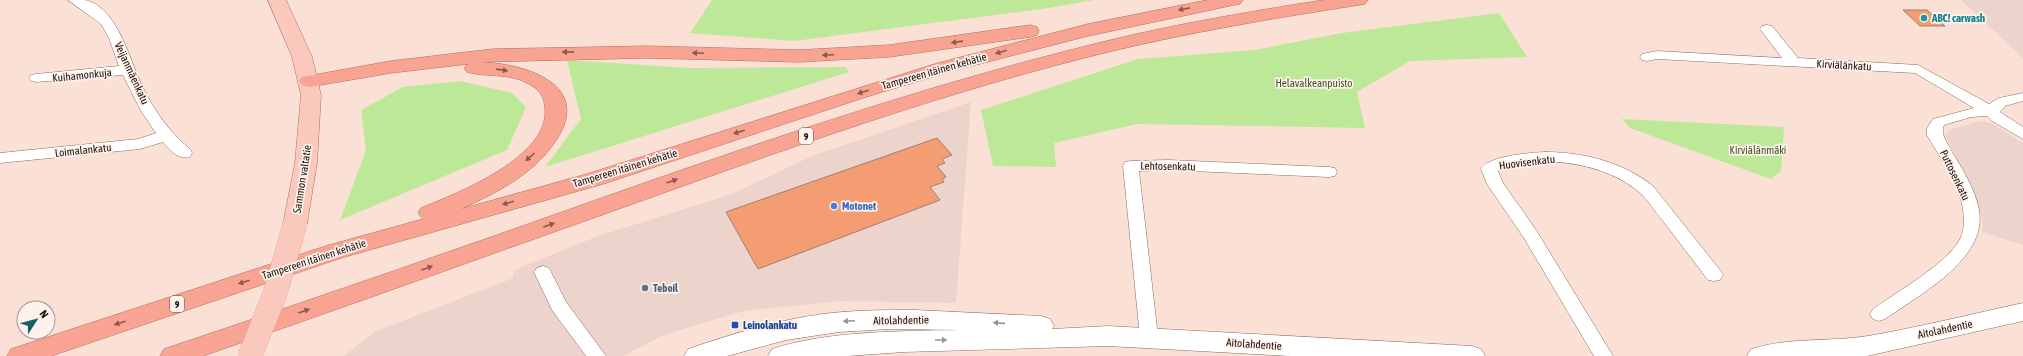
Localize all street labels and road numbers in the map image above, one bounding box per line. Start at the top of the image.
street label: Veijanmäenkatu [112,40,152,106]
street label: Tampereen itäinen kehätie [880,50,988,92]
street label: Kirviälänkatu [1816,58,1872,72]
street label: Kuihamonkuja [52,66,112,84]
road number: 9 [799,128,813,144]
street label: Loimalankatu [54,141,112,159]
street label: Sammon valtatie [291,144,313,214]
street label: Tampereen itäinen kehätie [571,146,679,190]
street label: Puttosenkatu [1938,148,1972,202]
street label: Huovisenkatu [1498,153,1556,171]
street label: Lehtosenkatu [1140,160,1196,172]
street label: Tampereen itäinen kehätie [261,237,367,281]
road number: 9 [170,296,184,312]
street label: Aitolahdentie [873,314,929,326]
street label: Aitolahdentie [1916,317,1974,341]
street label: Aitolahdentie [1226,336,1282,352]

